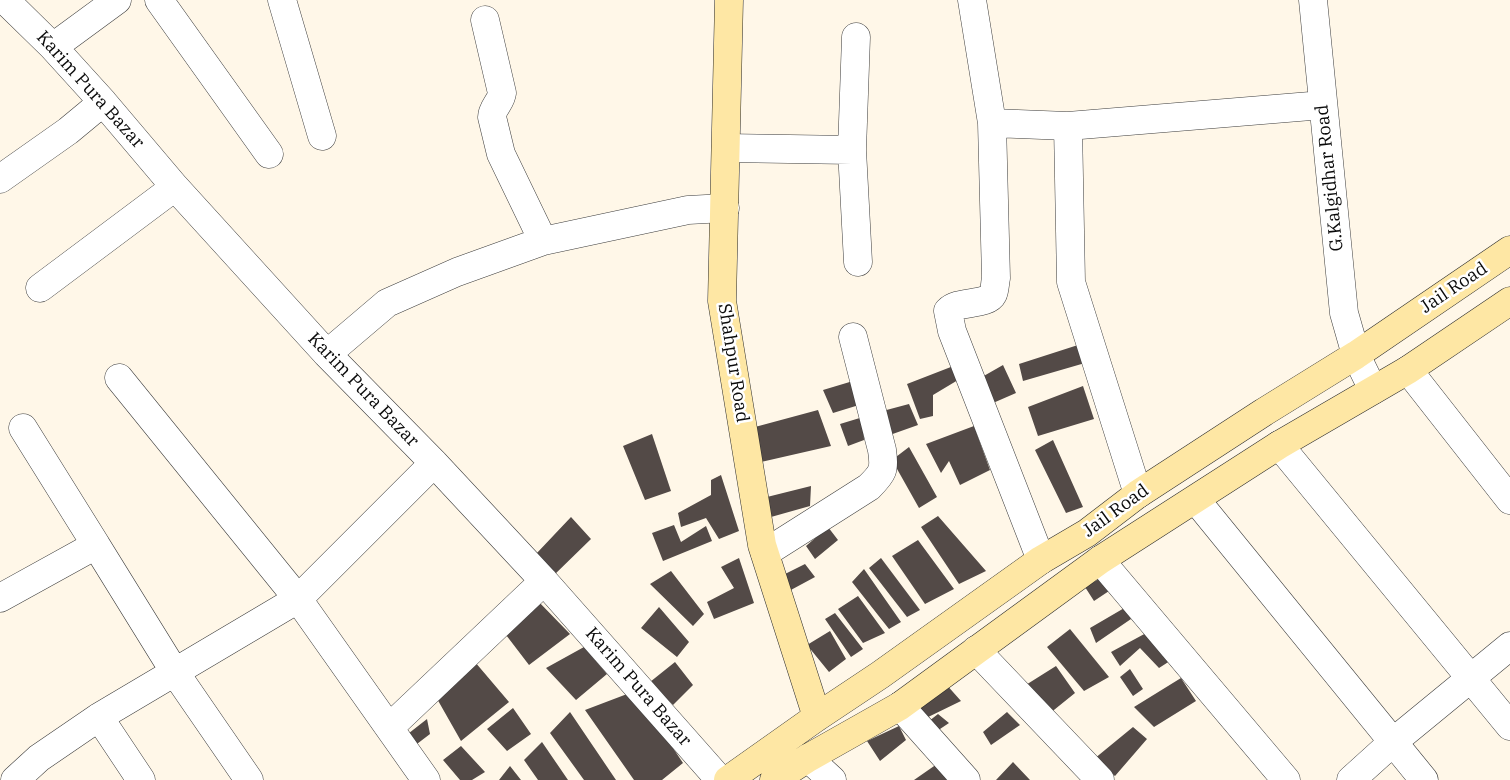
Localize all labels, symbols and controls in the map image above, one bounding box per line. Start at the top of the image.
street label: Karim Pura Bazar [32,27,148,153]
street label: G.Kalgidhar Road [1312,104,1348,252]
street label: Jail Road [1416,258,1492,318]
street label: Shahpur Road [713,302,753,424]
street label: Karim Pura Bazar [303,328,423,452]
street label: Jail Road [1079,480,1153,542]
street label: Karim Pura Bazar [580,623,696,751]

